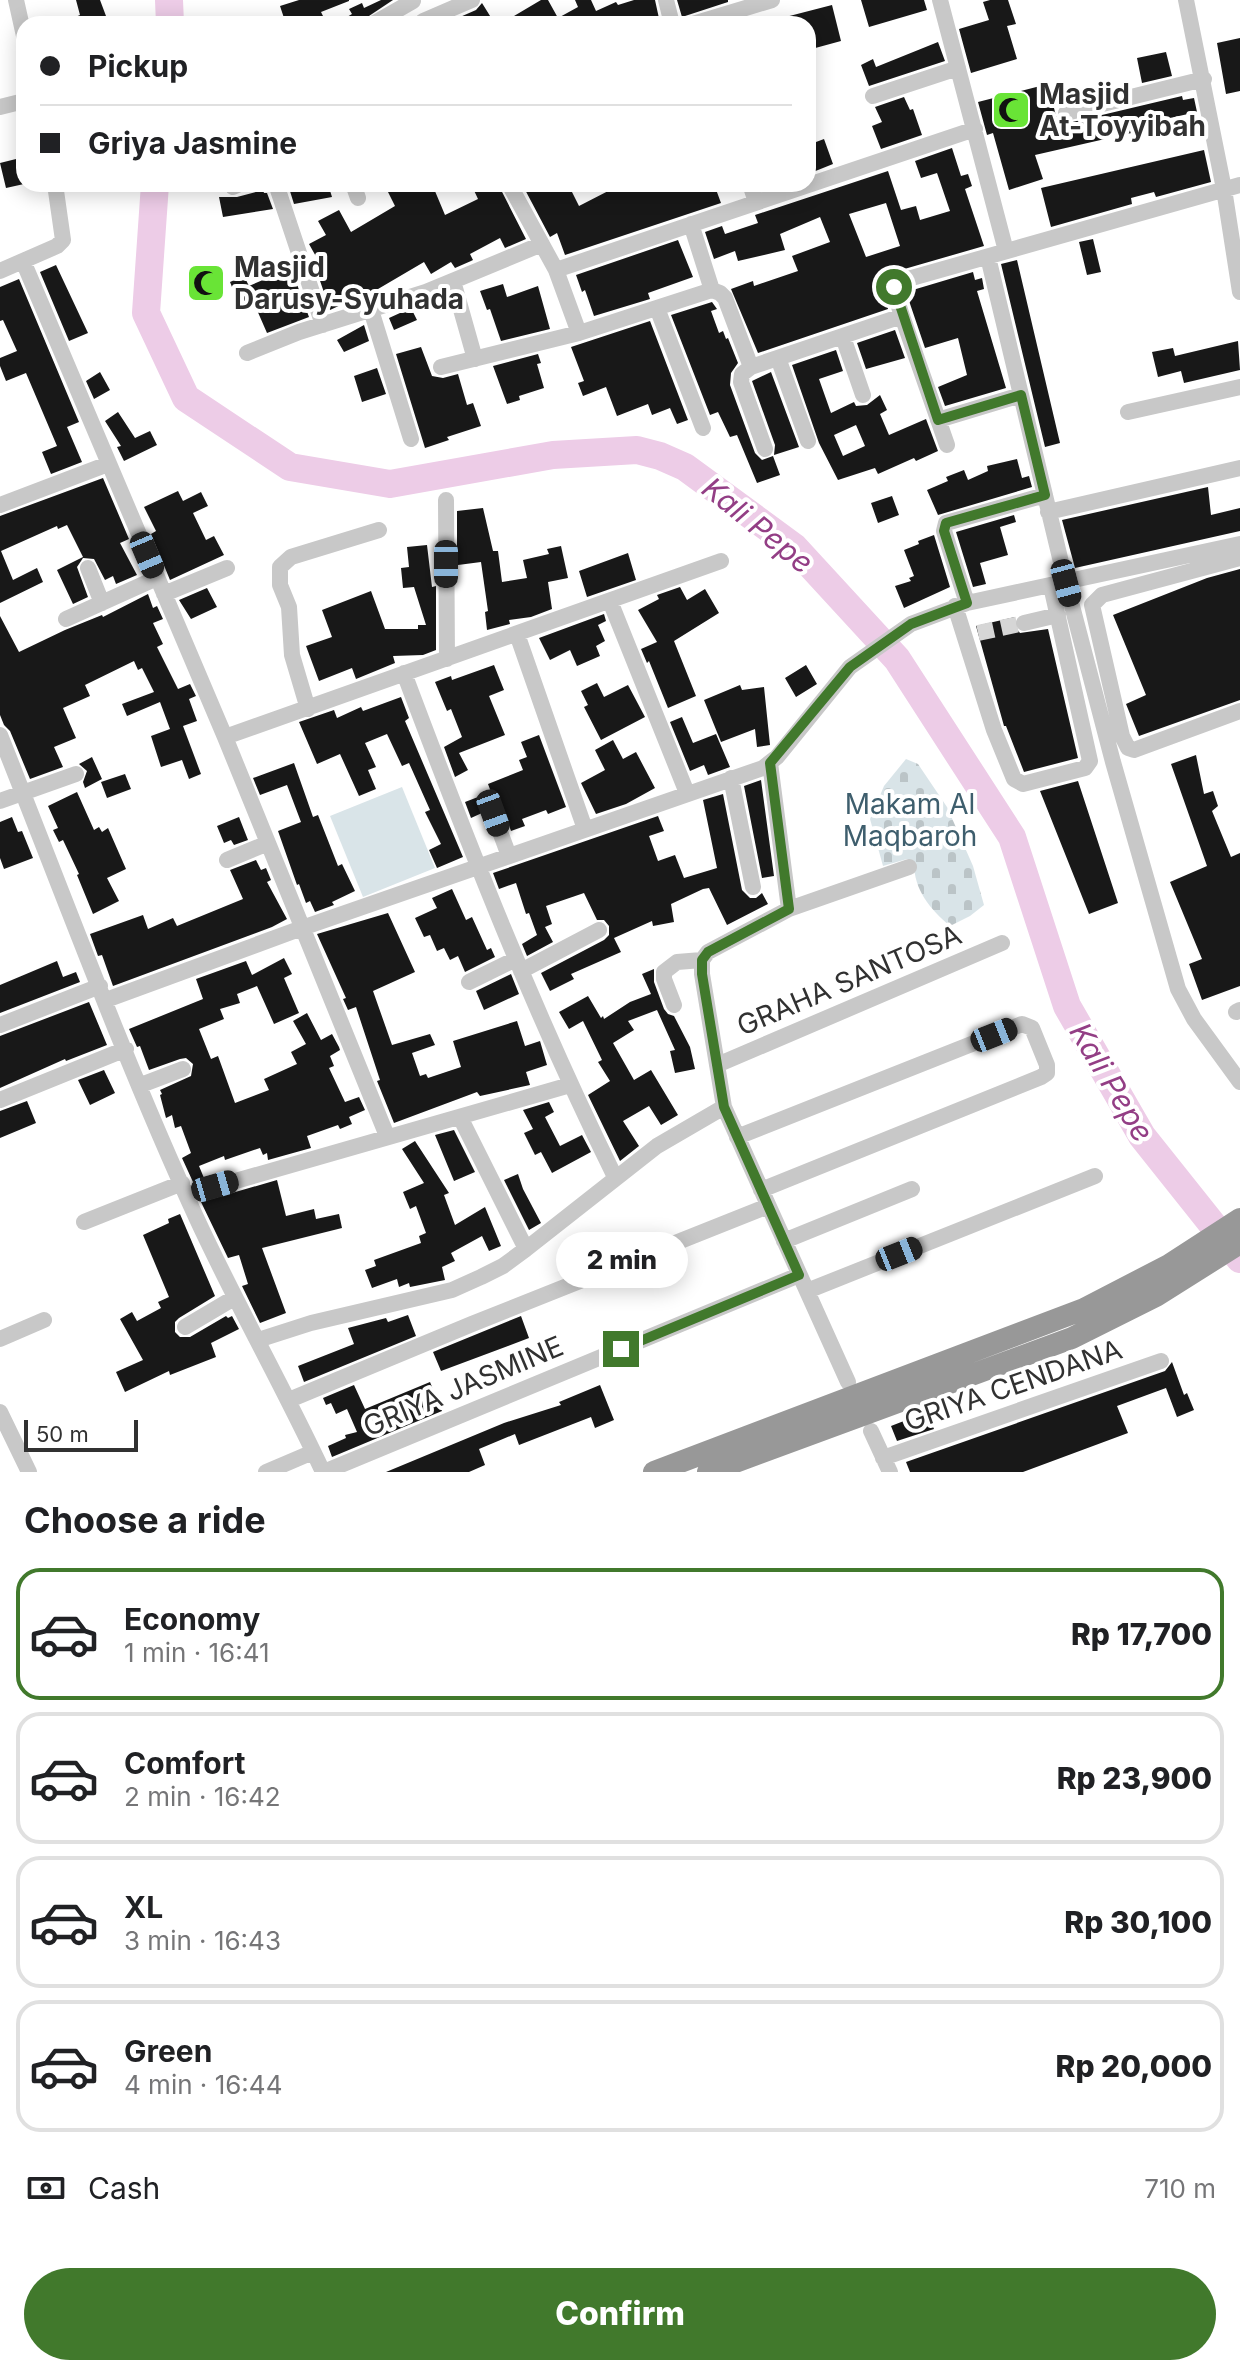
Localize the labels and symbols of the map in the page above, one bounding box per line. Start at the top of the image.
place label: Masjid At-Toyyibah [1039,77,1206,143]
mosque icon: Masjid At-Toyyibah [990,89,1032,131]
place label: Masjid Darusy-Syuhada [234,250,464,316]
mosque icon: Masjid Darusy-Syuhada [185,262,227,304]
route start [876,269,912,305]
water label: Kali Pepe [695,469,821,581]
car [127,528,167,582]
car [434,540,458,588]
car [1048,557,1084,609]
car [474,786,512,840]
park label: Makam Al Maqbaroh [843,787,977,853]
street label: GRAHA SANTOSA [732,917,966,1043]
car [967,1015,1021,1055]
water label: Kali Pepe [1063,1016,1161,1148]
car [189,1168,241,1204]
callout: 2 min [555,1233,687,1289]
car [872,1234,926,1274]
street label: GRIYA JASMINE [358,1329,568,1443]
route end [603,1331,639,1367]
street label: GRIYA CENDANA [900,1332,1126,1438]
scale bar [24,1416,138,1452]

